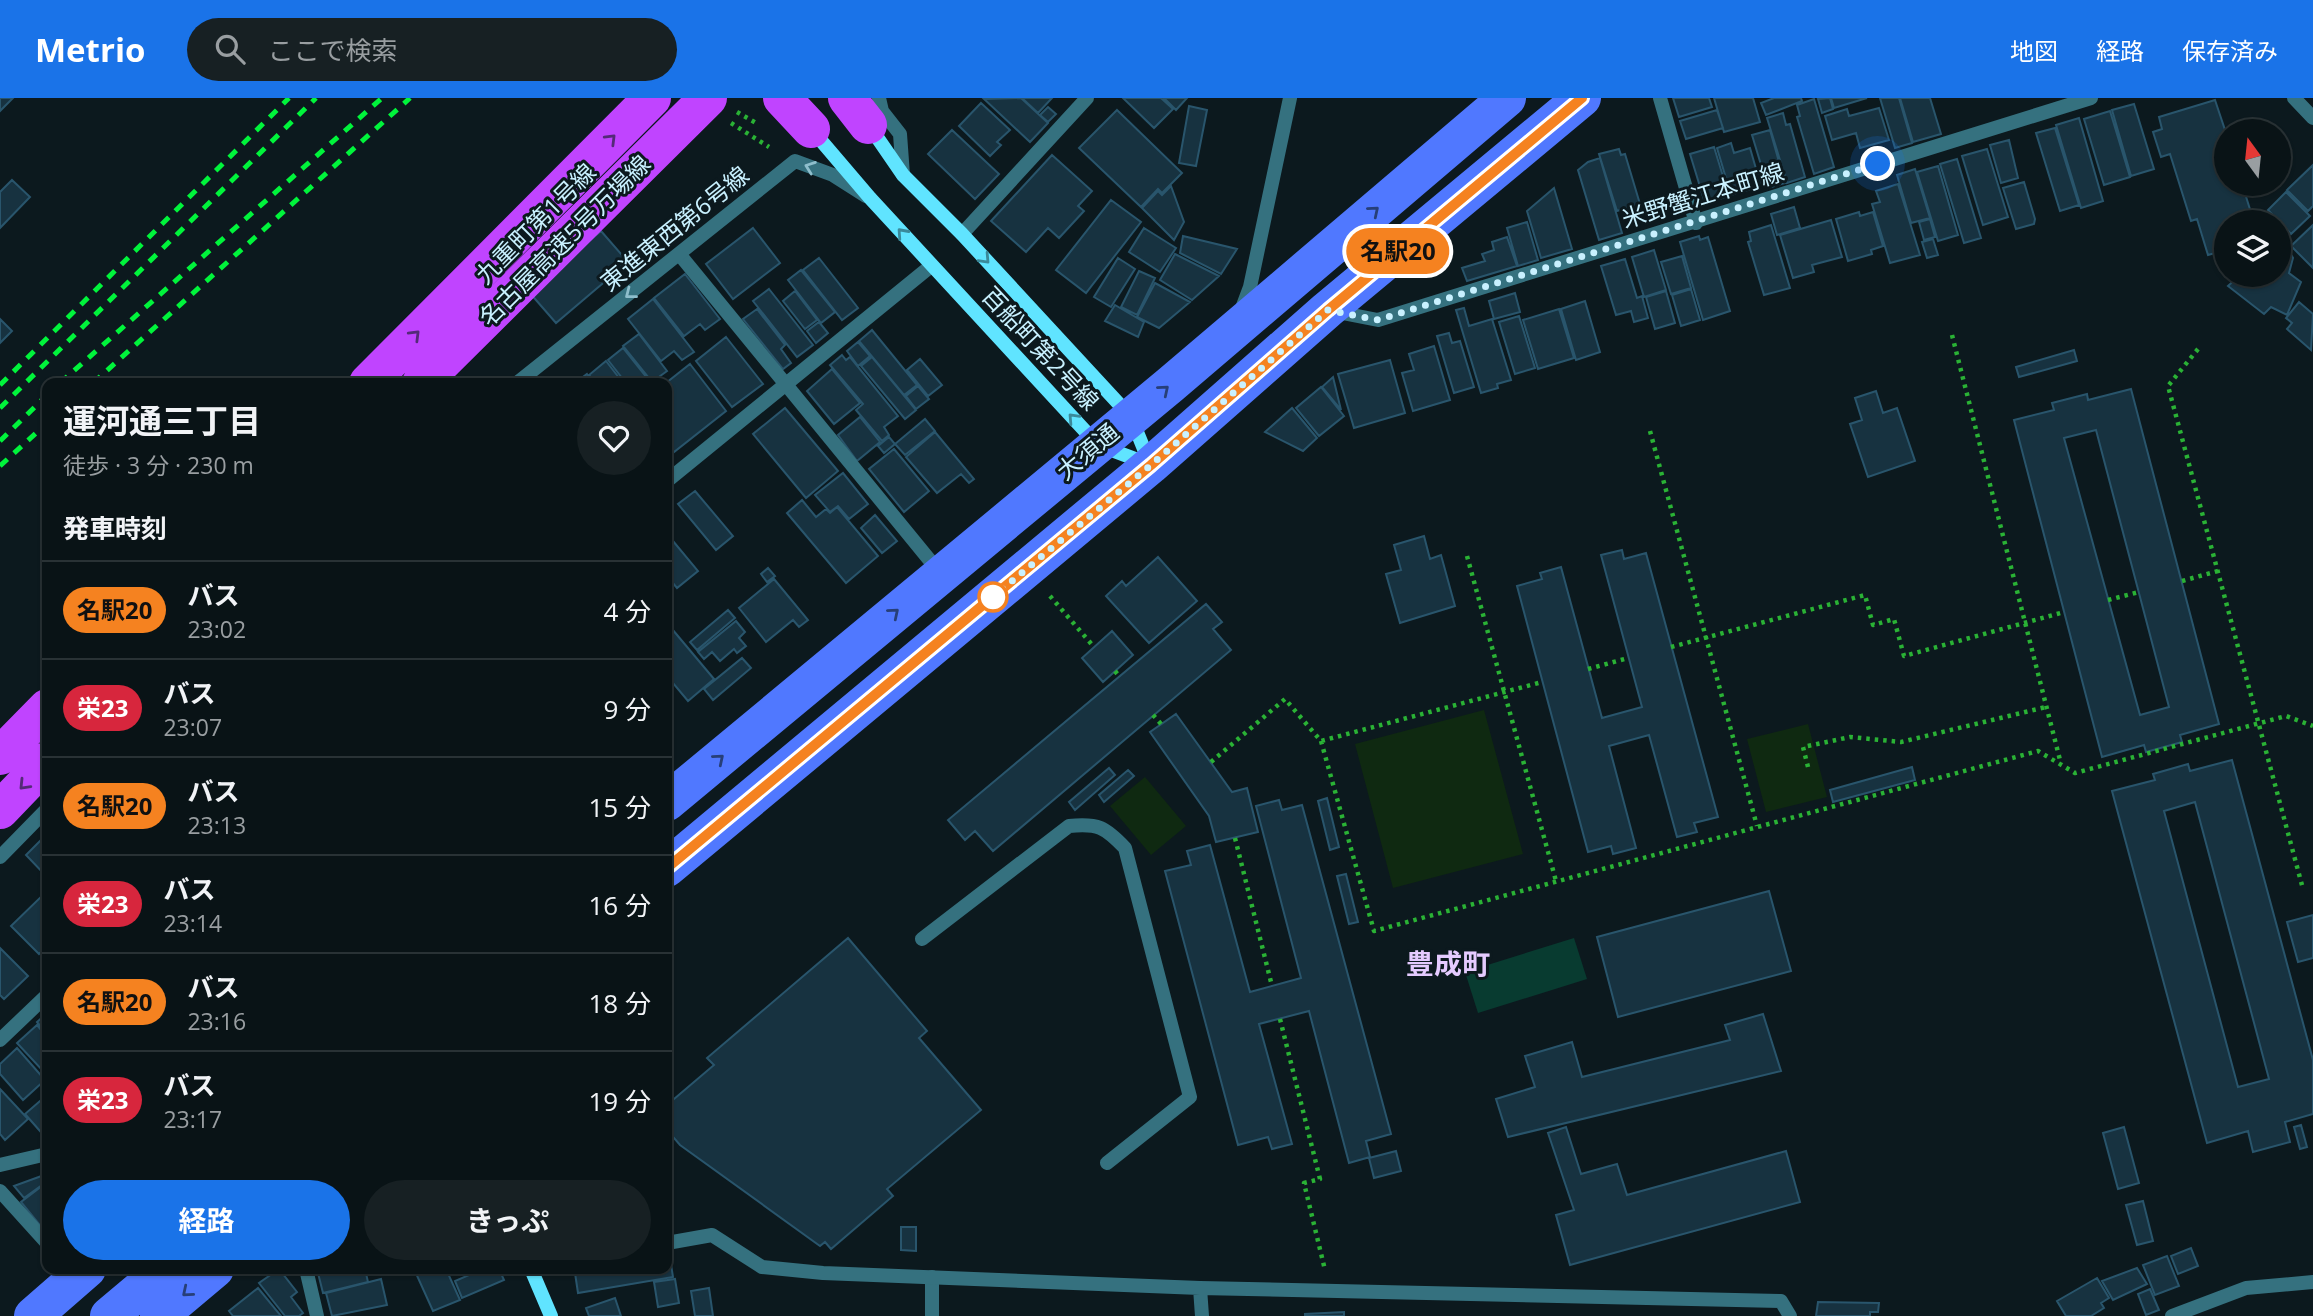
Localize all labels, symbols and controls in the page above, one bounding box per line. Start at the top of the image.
search box [187,18,677,81]
text: Metrio [35,27,145,72]
icon: search [211,30,249,68]
text: ここで検索 [267,32,397,68]
text: 地図 [2010,34,2058,67]
text: 経路 [2096,34,2144,67]
text: 保存済み [2182,34,2278,67]
north arrow [2214,119,2291,196]
map controls [2214,119,2291,287]
one-way arrow [602,134,615,147]
your location [1860,146,1895,181]
street label: 名古屋高速5号万場線 [471,147,657,333]
street label: 米野蟹江本町線 [1617,154,1788,235]
street label: 九重町第1号線 [468,156,602,290]
street label: 東進東西第6号線 [593,158,755,298]
one-way arrow [804,161,816,175]
one-way arrow [1366,207,1379,219]
button: layers [2214,210,2291,287]
one-way arrow [898,228,910,241]
line badge: 名駅20 [1349,228,1447,274]
text: 名駅20 [1360,234,1436,267]
one-way arrow [977,251,989,264]
street label: 百船町第2号線 [975,279,1107,417]
one-way arrow [626,286,638,299]
one-way arrow [407,330,420,343]
one-way arrow [1155,386,1168,398]
text: 運河通三丁目 [63,398,261,443]
button: heart [577,401,651,475]
one-way arrow [1069,413,1082,426]
street label: 大須通 [1049,415,1125,487]
text: 徒歩 · 3 分 · 230 m [63,449,254,481]
text: 発車時刻 [63,510,167,546]
text: バス [187,577,239,613]
unlabelled marker [978,582,1008,612]
text: 名駅20 [77,593,152,626]
text: 4 分 [603,593,651,629]
one-way arrow [887,609,899,622]
text: 23:02 [187,613,246,645]
text: バス [163,675,215,711]
text: 栄23 [77,691,128,724]
text: 9 分 [603,691,651,727]
text: 23:07 [163,711,222,743]
one-way arrow [711,755,724,767]
text: バス [187,773,239,809]
one-way arrow [19,777,32,790]
text: 名駅20 [77,789,152,822]
text: 15 分 [589,789,651,825]
text: 23:13 [187,809,246,841]
text: バス [163,871,215,907]
text: 栄23 [77,887,128,920]
text: 16 分 [589,887,651,923]
text: 23:14 [163,907,222,939]
district label: 豊成町 [1406,944,1490,982]
text: バス [187,969,239,1005]
text: 名駅20 [77,985,152,1018]
text: 18 分 [589,985,651,1021]
text: 23:16 [187,1005,246,1037]
text: バス [163,1067,215,1103]
text: 栄23 [77,1083,128,1116]
text: 19 分 [589,1083,651,1119]
text: 23:17 [163,1103,222,1135]
button: 経路 [63,1180,350,1260]
button: きっぷ [364,1180,651,1260]
one-way arrow [182,1284,195,1296]

